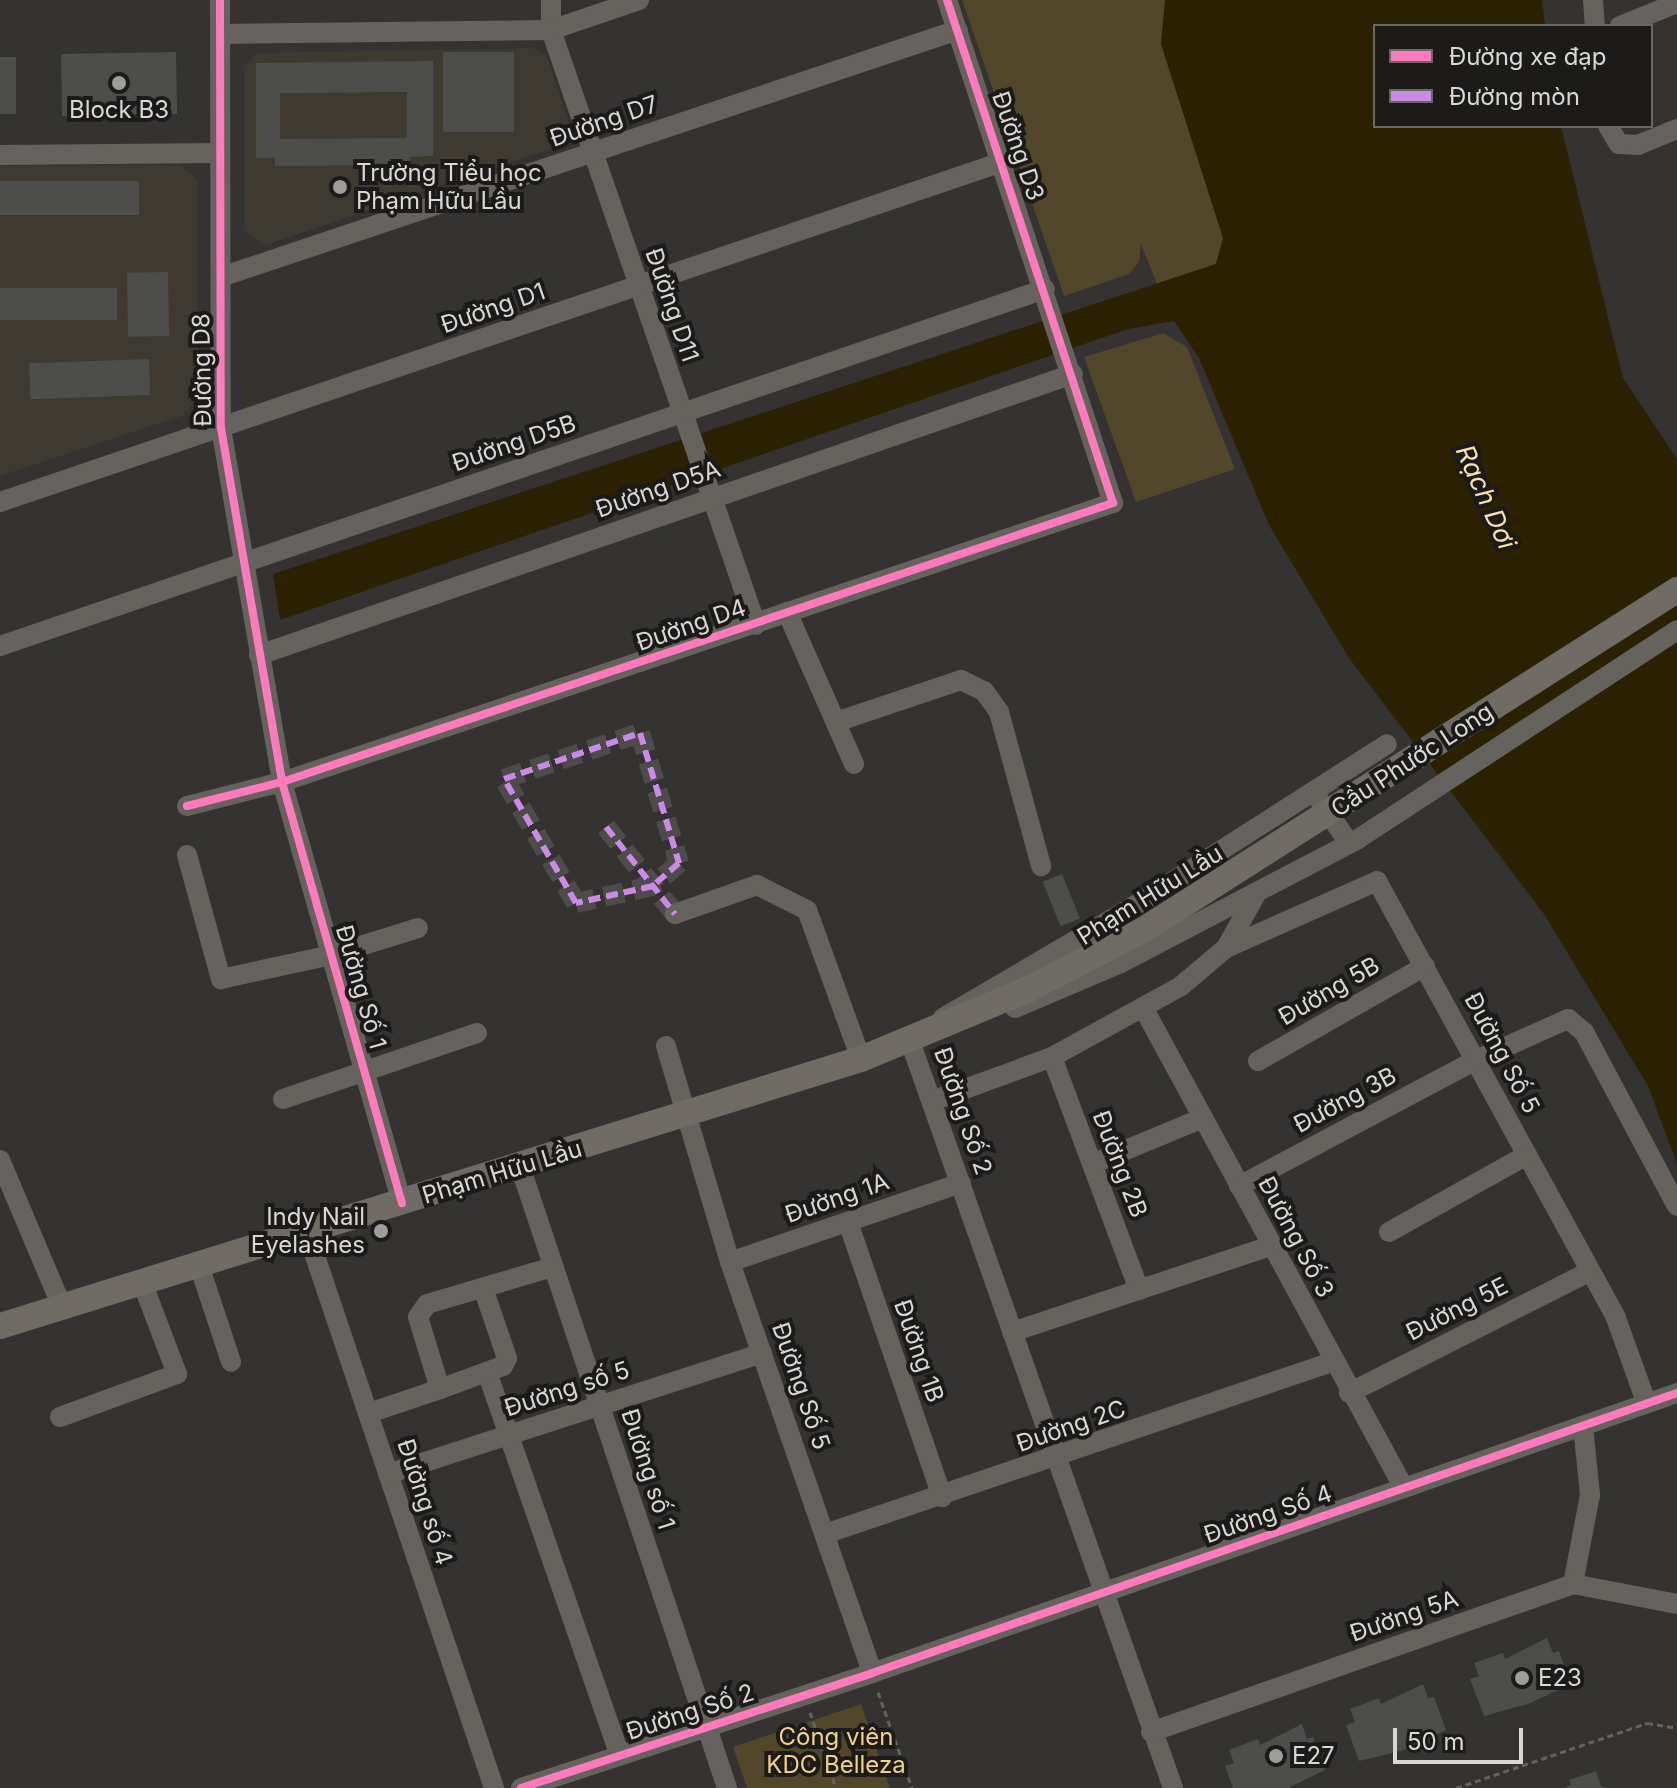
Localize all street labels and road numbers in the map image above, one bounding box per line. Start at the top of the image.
street label: Đường D3 [986,88,1050,204]
street label: Đường D7 [546,89,662,153]
street label: Đường D11 [639,244,705,366]
street label: Đường D1 [437,277,549,339]
street label: Đường D8 [187,313,217,427]
street label: Đường D5B [448,408,580,478]
street label: Đường D5A [592,454,724,524]
street label: Đường D4 [632,593,750,657]
street label: Cầu Phước Long [1326,697,1498,823]
street label: Phạm Hữu Lầu [1072,839,1228,951]
street label: Đường Số 1 [330,922,392,1052]
street label: Đường 5B [1273,951,1385,1031]
street label: Đường Số 5 [1458,988,1546,1118]
street label: Đường Số 2 [928,1044,998,1178]
street label: Đường 3B [1289,1061,1401,1139]
street label: Đường 2B [1087,1107,1153,1221]
street label: Phạm Hữu Lầu [419,1134,585,1210]
street label: Đường 1A [781,1167,893,1229]
street label: Đường Số 3 [1252,1172,1340,1302]
street label: Đường 5E [1401,1271,1513,1347]
street label: Đường 1B [888,1296,950,1406]
street label: Đường Số 5 [766,1319,836,1453]
street label: Đường số 5 [501,1355,633,1423]
street label: Đường 2C [1013,1394,1129,1458]
street label: Đường số 1 [615,1405,681,1533]
street label: Đường số 4 [391,1435,459,1569]
street label: Đường Số 4 [1200,1479,1336,1549]
street label: Đường 5A [1346,1584,1462,1648]
street label: Đường Số 2 [623,1678,757,1746]

